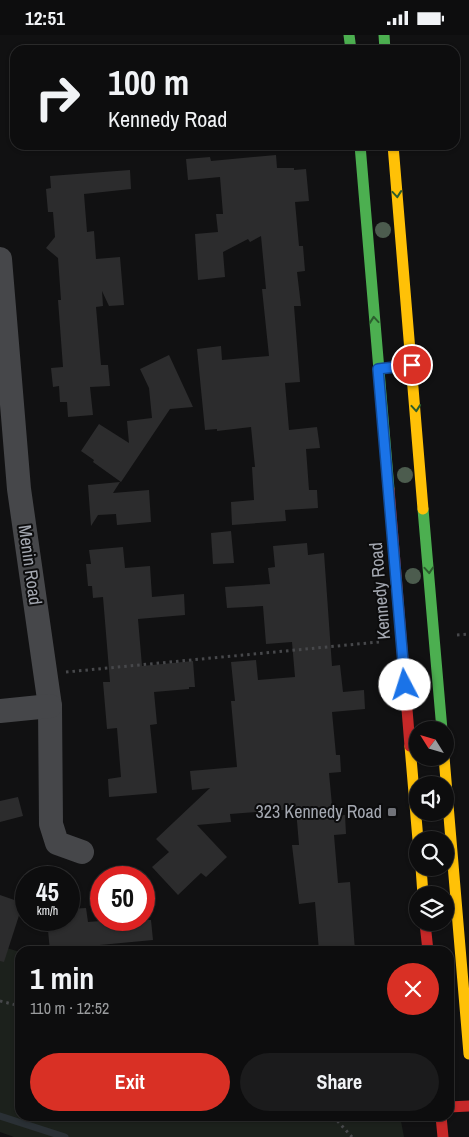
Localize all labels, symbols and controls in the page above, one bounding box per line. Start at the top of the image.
text: 12:51 [25,5,65,31]
text: 100 m [108,59,189,106]
icon: right [25,65,90,130]
text: Kennedy Road [108,104,227,134]
one-way arrow [391,190,402,198]
one-way arrow [369,316,380,324]
pin [391,344,433,386]
icon: arrive [398,351,426,379]
one-way arrow [410,404,421,412]
street label: Menin Road [13,523,48,606]
street label: Kennedy Road [363,541,396,641]
one-way arrow [424,566,435,574]
position arrow [378,658,430,710]
north arrow [409,721,454,766]
map controls [409,721,454,931]
button: sound [409,776,454,821]
place label: 323 Kennedy Road [256,799,382,824]
marker: 323 Kennedy Road [386,806,398,818]
button: search [409,831,454,876]
speed limit sign: 50 [90,866,155,931]
text: 45 [36,875,59,909]
button: layers [409,886,454,931]
text: km/h [37,903,58,919]
text: 1 min [30,958,94,998]
button: close [387,963,439,1015]
text: 110 m · 12:52 [30,997,109,1019]
button: Exit [30,1053,230,1111]
button: Share [240,1053,439,1111]

